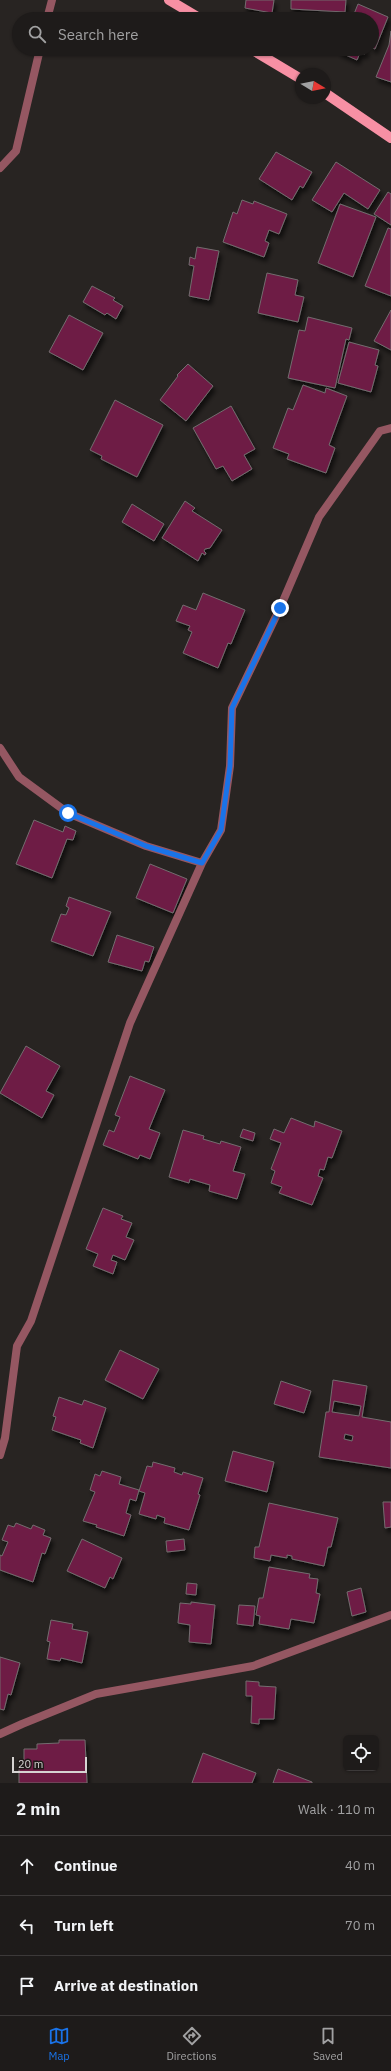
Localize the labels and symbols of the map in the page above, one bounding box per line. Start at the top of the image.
north arrow [295,68,331,104]
route end [271,599,289,617]
route start [59,804,77,822]
scale bar [12,1755,87,1774]

